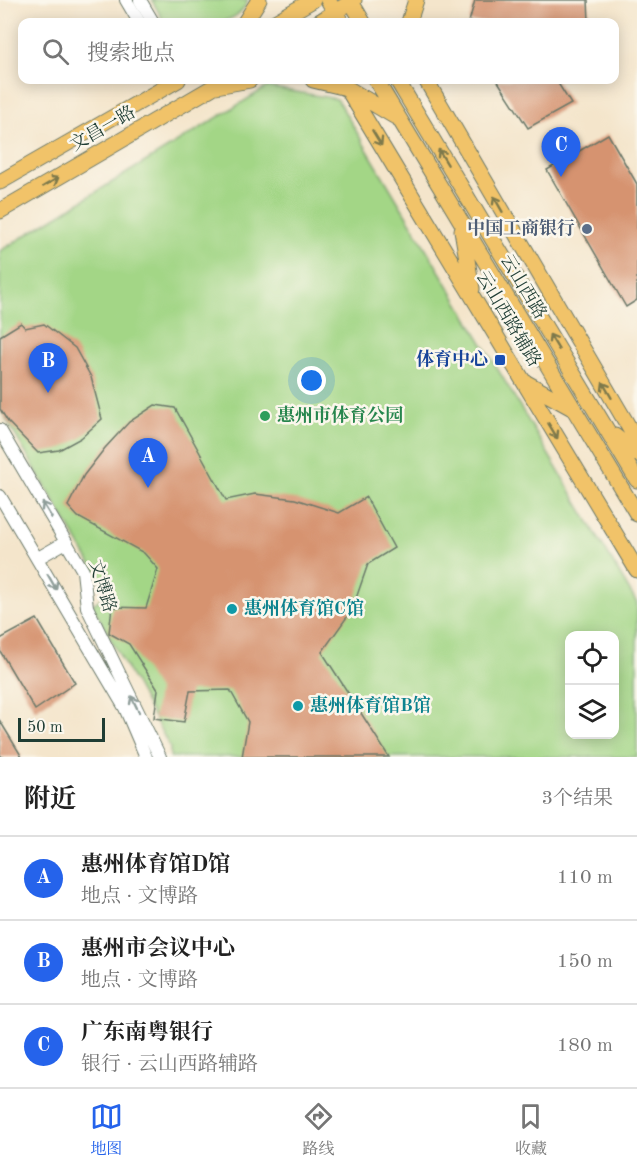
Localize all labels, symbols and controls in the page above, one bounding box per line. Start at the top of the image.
search box [18,18,619,84]
icon: search [39,35,72,68]
text: 搜索地点 [87,43,175,65]
street label: 文昌一路 [66,101,139,155]
pin: C [542,128,580,177]
one-way arrow [372,129,384,146]
one-way arrow [436,149,448,166]
one-way arrow [41,176,59,187]
one-way arrow [492,196,504,213]
place label: 中国工商银行 [467,218,575,238]
marker: 中国工商银行 [580,222,594,236]
street label: 云山西路 [497,250,551,322]
street label: 云山西路辅路 [472,267,545,370]
one-way arrow [547,334,559,351]
pin: B [28,344,68,393]
place label: 体育中心 [416,349,488,369]
marker: 体育中心 [493,353,507,367]
your location [297,366,326,395]
one-way arrow [601,382,613,399]
place label: 惠州市体育公园 [277,405,403,425]
marker: 惠州市体育公园 [258,409,272,423]
one-way arrow [547,422,559,439]
pin: A [128,438,168,488]
one-way arrow [40,501,52,518]
street label: 文博路 [85,557,120,614]
one-way arrow [46,573,58,590]
place label: 惠州体育馆C馆 [244,598,364,618]
marker: 惠州体育馆C馆 [225,602,239,616]
map controls [565,631,619,739]
button: locate [565,631,619,685]
button: layers [565,685,619,739]
place label: 惠州体育馆B馆 [310,695,431,715]
one-way arrow [129,696,141,713]
marker: 惠州体育馆B馆 [291,699,305,713]
scale bar [18,715,105,742]
text: 50 m [27,720,63,736]
text: 附近 [24,787,76,813]
text: 3个结果 [541,789,613,809]
text: 惠州体育馆D馆 [81,854,230,876]
text: A [36,868,51,888]
text: 110 m [557,868,613,888]
text: 地点 · 文博路 [81,887,198,907]
text: 惠州市会议中心 [81,938,235,960]
text: B [36,952,51,972]
text: 150 m [557,952,613,972]
text: 地点 · 文博路 [81,971,198,991]
text: 广东南粤银行 [81,1022,213,1044]
text: C [37,1036,50,1056]
text: 180 m [557,1036,613,1056]
text: 银行 · 云山西路辅路 [81,1055,258,1075]
tab: 地图 [90,1100,123,1160]
tab: 路线 [302,1100,335,1160]
tab: 收藏 [514,1100,547,1160]

